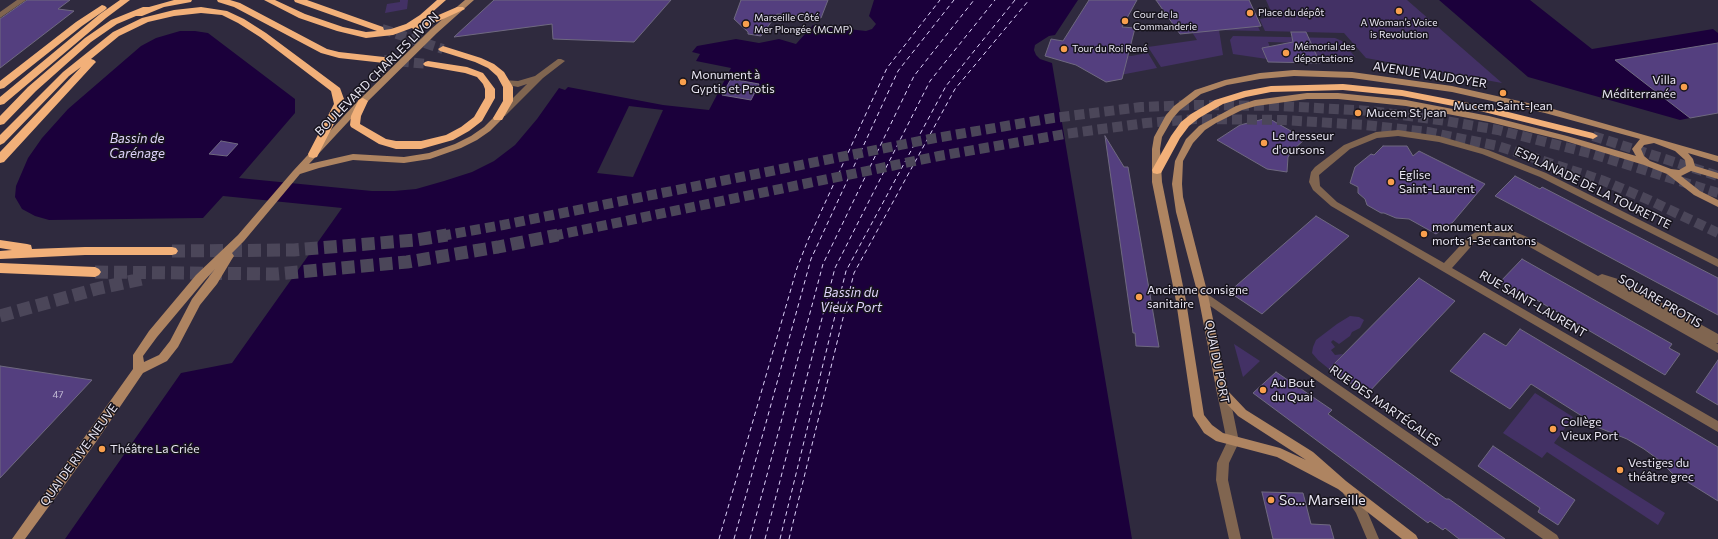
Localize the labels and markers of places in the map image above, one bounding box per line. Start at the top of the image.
marker: A Woman’s Voice is Revolution [1394,6,1404,16]
place label: Place du dépôt [1258,7,1324,19]
marker: Place du dépôt [1245,8,1255,18]
place label: Cour de la Commanderie [1133,9,1197,32]
place label: Marseille Côté Mer Plongée (MCMP) [754,12,853,36]
marker: Cour de la Commanderie [1120,16,1130,26]
place label: A Woman’s Voice is Revolution [1360,17,1438,40]
marker: Marseille Côté Mer Plongée (MCMP) [741,19,751,29]
place label: Mémorial des déportations [1294,41,1355,64]
place label: Tour du Roi René [1072,43,1148,55]
marker: Tour du Roi René [1059,44,1069,54]
marker: Mémorial des déportations [1281,48,1291,58]
place label: Monument à Gyptis et Protis [691,68,775,96]
place label: Villa Méditerranée [1602,73,1676,101]
marker: Monument à Gyptis et Protis [678,77,688,87]
marker: Villa Méditerranée [1679,82,1689,92]
marker: Mucem Saint-Jean [1498,88,1508,98]
place label: Mucem Saint-Jean [1453,99,1553,113]
place label: Mucem St Jean [1366,106,1446,120]
marker: Mucem St Jean [1353,108,1363,118]
place label: Le dresseur d'oursons [1272,129,1334,157]
marker: Le dresseur d'oursons [1259,138,1269,148]
place label: Église Saint-Laurent [1399,168,1475,196]
marker: Église Saint-Laurent [1386,177,1396,187]
place label: monument aux morts 1-3e cantons [1432,220,1536,248]
marker: monument aux morts 1-3e cantons [1419,229,1429,239]
place label: Ancienne consigne sanitaire [1147,283,1248,311]
marker: Ancienne consigne sanitaire [1134,292,1144,302]
place label: Au Bout du Quai [1271,376,1315,404]
marker: Au Bout du Quai [1258,385,1268,395]
place label: Collège Vieux Port [1561,415,1618,443]
marker: Collège Vieux Port [1548,424,1558,434]
place label: Théâtre La Criée [110,442,199,456]
marker: Théâtre La Criée [97,444,107,454]
place label: Vestiges du théâtre grec [1628,456,1694,484]
marker: Vestiges du théâtre grec [1615,465,1625,475]
place label: So... Marseille [1279,492,1366,508]
marker: So... Marseille [1266,495,1276,505]

